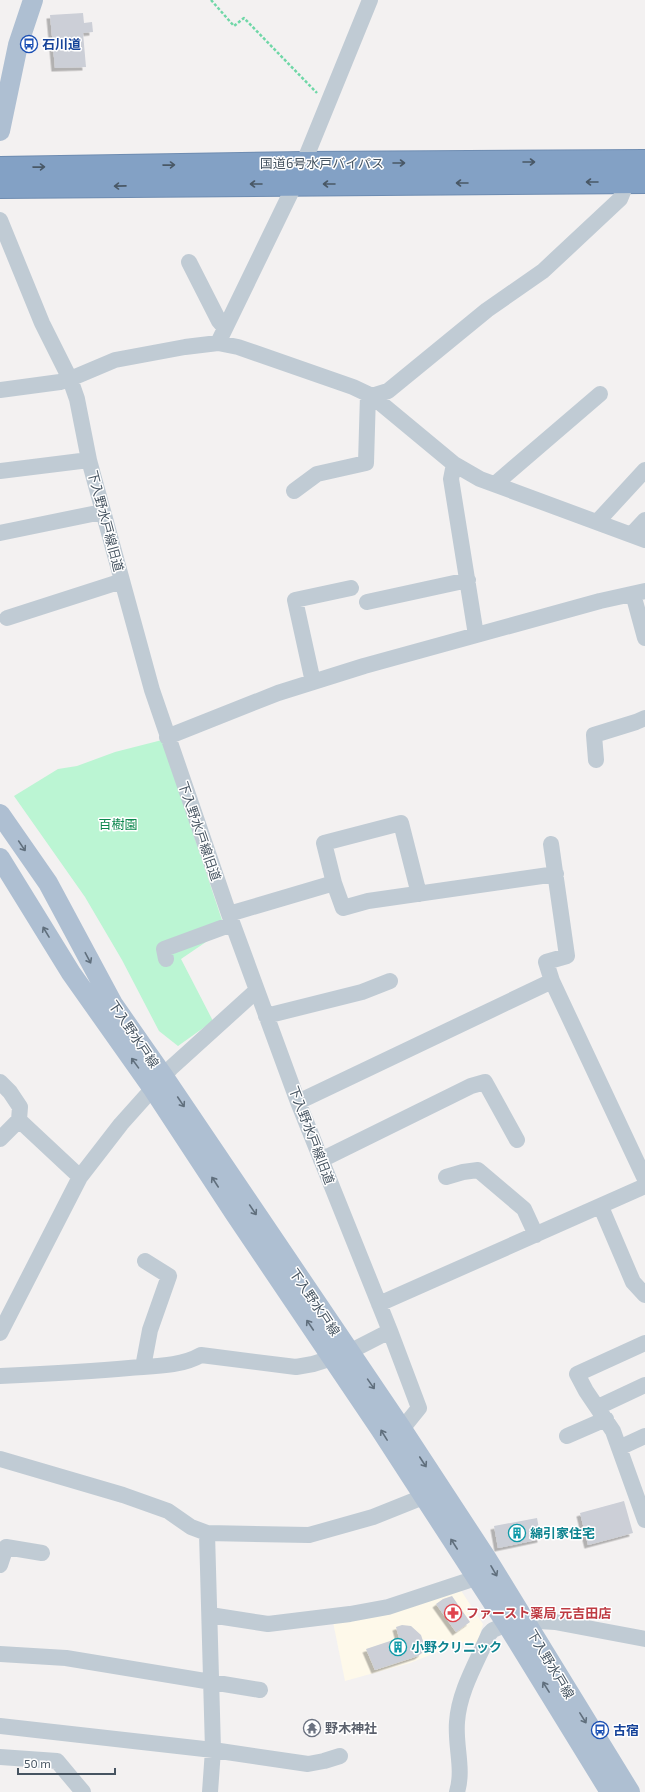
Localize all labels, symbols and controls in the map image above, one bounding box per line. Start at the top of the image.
bus stop icon: 石川道 [19,34,39,54]
place label: 石川道 [42,36,81,52]
street label: 国道6号水戸バイパス [260,155,384,171]
one-way arrow [522,158,535,166]
one-way arrow [392,159,405,167]
one-way arrow [162,161,175,169]
one-way arrow [32,163,45,171]
one-way arrow [586,178,599,186]
one-way arrow [456,179,469,187]
one-way arrow [250,180,263,188]
one-way arrow [323,180,336,188]
one-way arrow [114,182,127,189]
street label: 下入野水戸線旧道 [85,469,127,573]
street label: 下入野水戸線旧道 [176,779,224,883]
park label: 百樹園 [98,816,138,832]
one-way arrow [18,840,26,851]
one-way arrow [42,927,50,938]
one-way arrow [84,952,92,964]
street label: 下入野水戸線 [106,997,162,1071]
one-way arrow [131,1057,139,1068]
street label: 下入野水戸線旧道 [286,1084,338,1186]
one-way arrow [177,1096,185,1107]
one-way arrow [210,1177,219,1188]
one-way arrow [249,1204,257,1215]
street label: 下入野水戸線 [287,1265,343,1339]
one-way arrow [306,1320,314,1331]
one-way arrow [367,1378,375,1389]
one-way arrow [380,1430,388,1441]
one-way arrow [420,1456,428,1468]
building icon: 綿引家住宅 [507,1523,527,1543]
place label: 綿引家住宅 [530,1525,595,1541]
one-way arrow [450,1539,458,1550]
one-way arrow [490,1565,498,1577]
pharmacy icon: ファースト薬局 元吉田店 [443,1603,463,1623]
place label: ファースト薬局 元吉田店 [466,1605,611,1621]
street label: 下入野水戸線 [524,1626,578,1702]
building icon: 小野クリニック [388,1637,408,1657]
place label: 小野クリニック [411,1639,502,1655]
one-way arrow [541,1681,549,1693]
one-way arrow [580,1712,588,1724]
temple icon: 野木神社 [302,1718,322,1738]
place label: 野木神社 [325,1720,377,1736]
bus stop icon: 古宿 [590,1720,610,1740]
place label: 古宿 [613,1722,639,1738]
scale bar [18,1750,115,1776]
text: 50 m [24,1756,51,1770]

